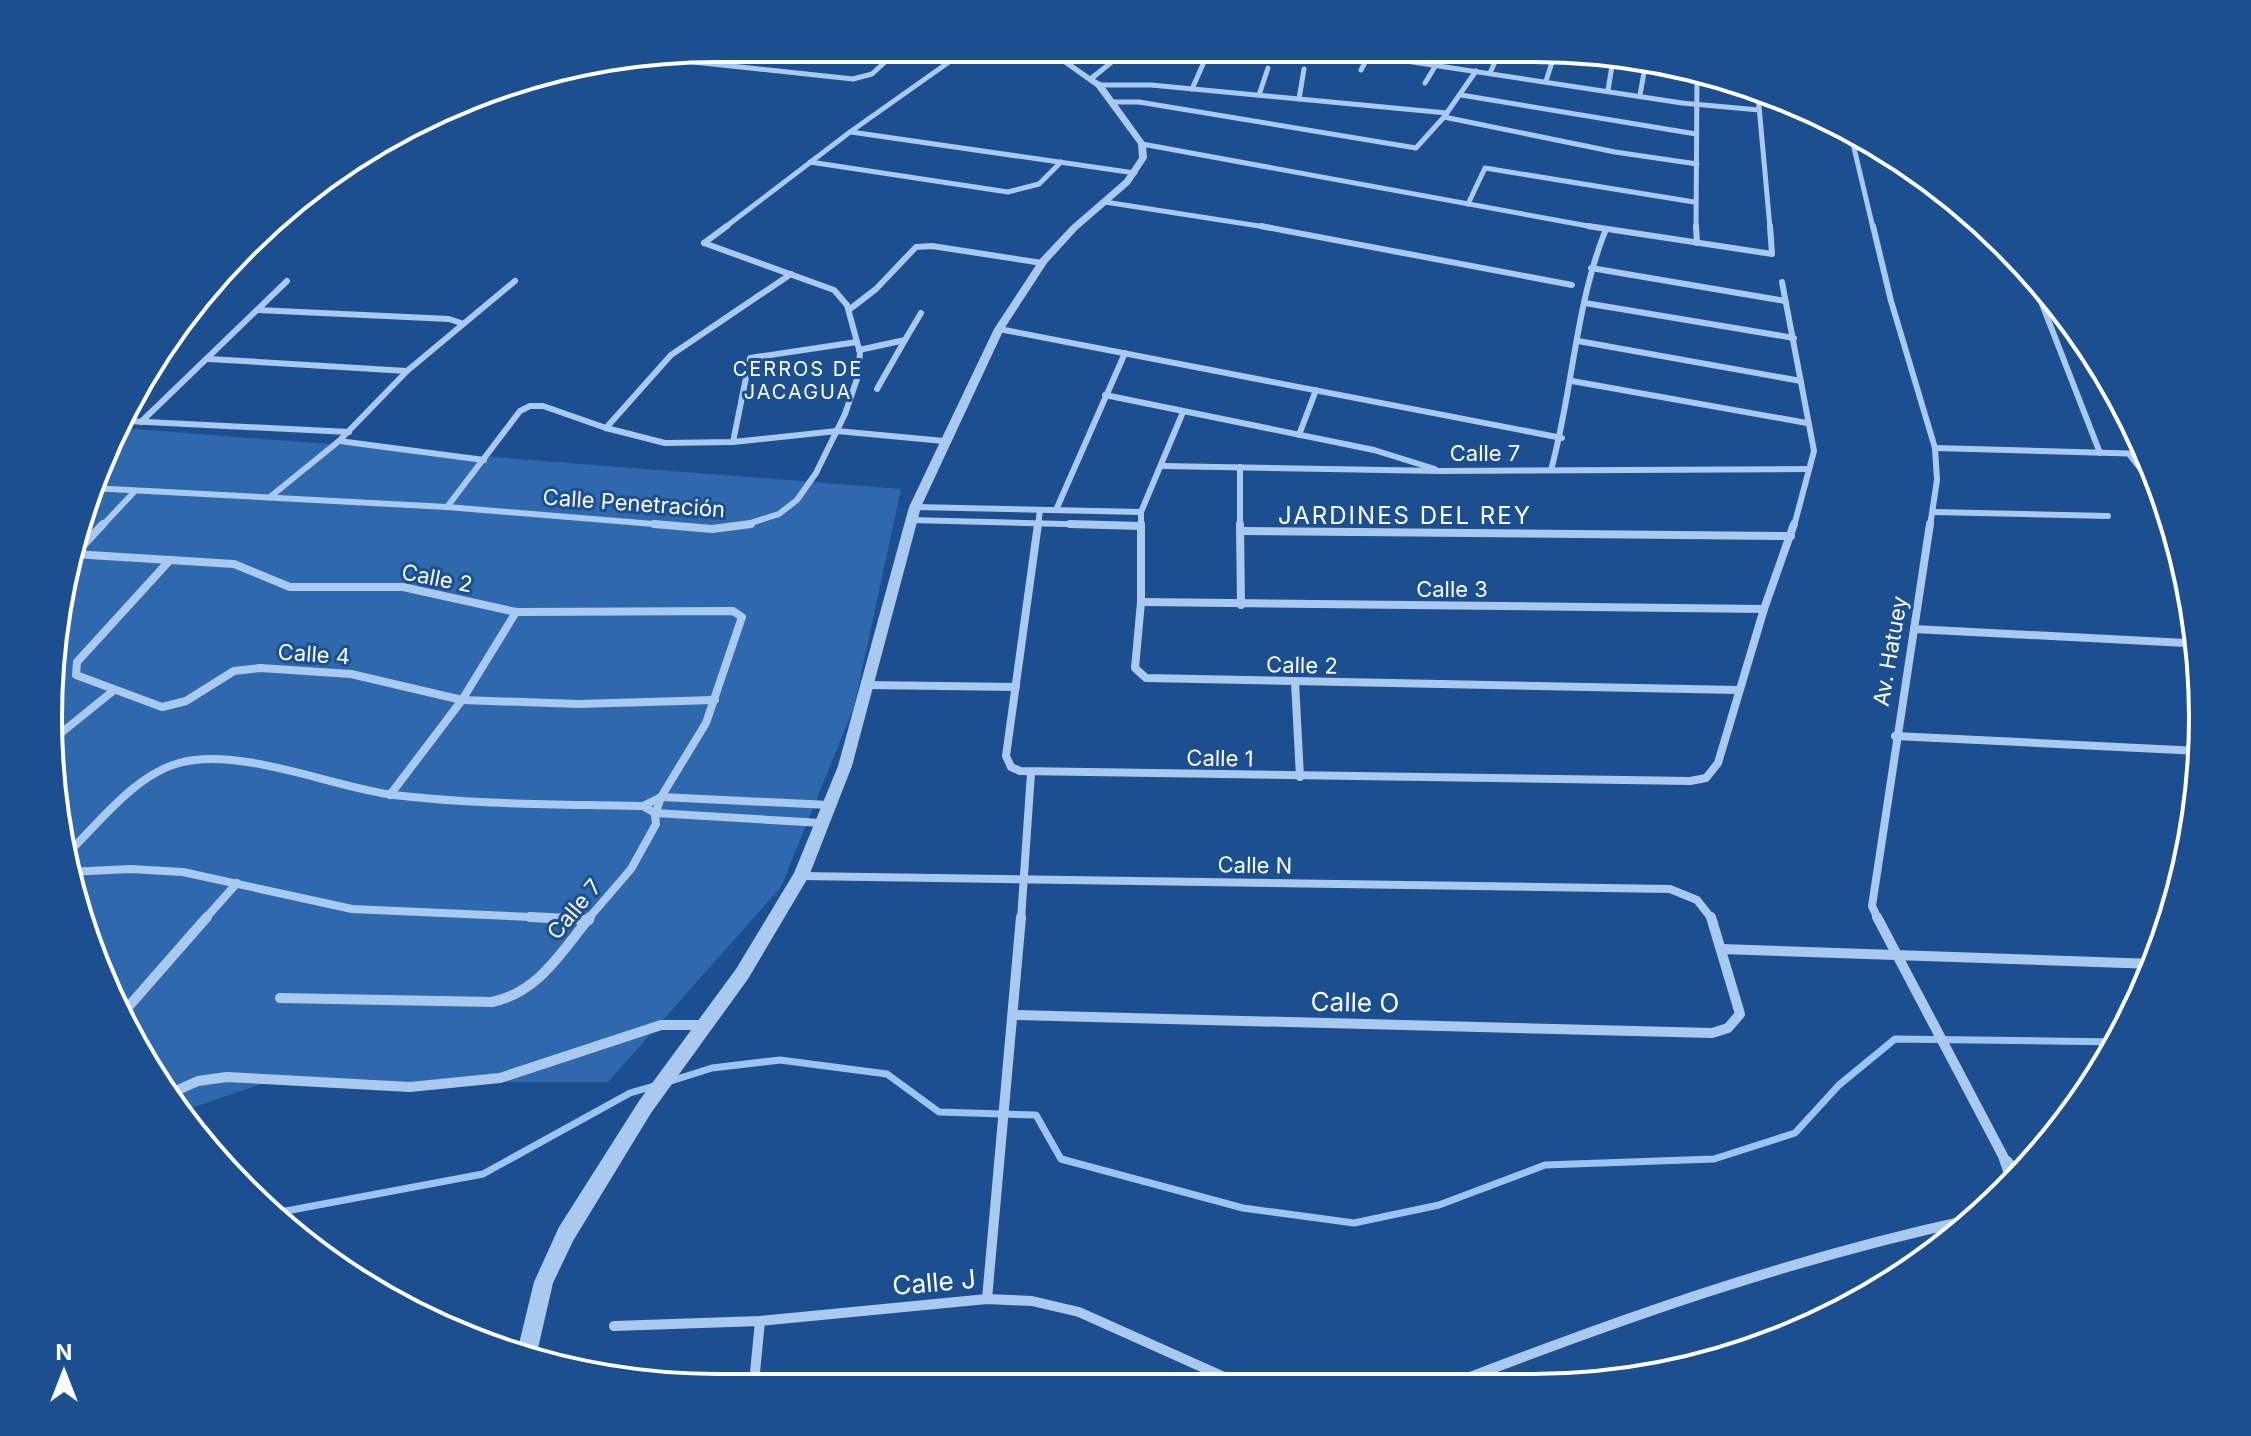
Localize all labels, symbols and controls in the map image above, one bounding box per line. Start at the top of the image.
district label: CERROS DE JACAGUA [733,357,863,404]
street label: Calle 7 [1450,440,1520,466]
street label: Calle Penetración [542,484,726,522]
district label: JARDINES DEL REY [1278,501,1532,530]
street label: Calle 2 [399,558,475,598]
street label: Calle 3 [1416,576,1488,602]
street label: Av. Hatuey [1868,594,1912,708]
street label: Calle 4 [277,639,351,669]
street label: Calle 2 [1266,651,1338,679]
street label: Calle 1 [1186,744,1254,772]
street label: Calle N [1217,851,1293,879]
street label: Calle 7 [541,874,607,944]
street label: Calle O [1310,986,1400,1018]
street label: Calle J [891,1263,977,1301]
north arrow [24,1332,104,1412]
text: N [56,1339,72,1365]

